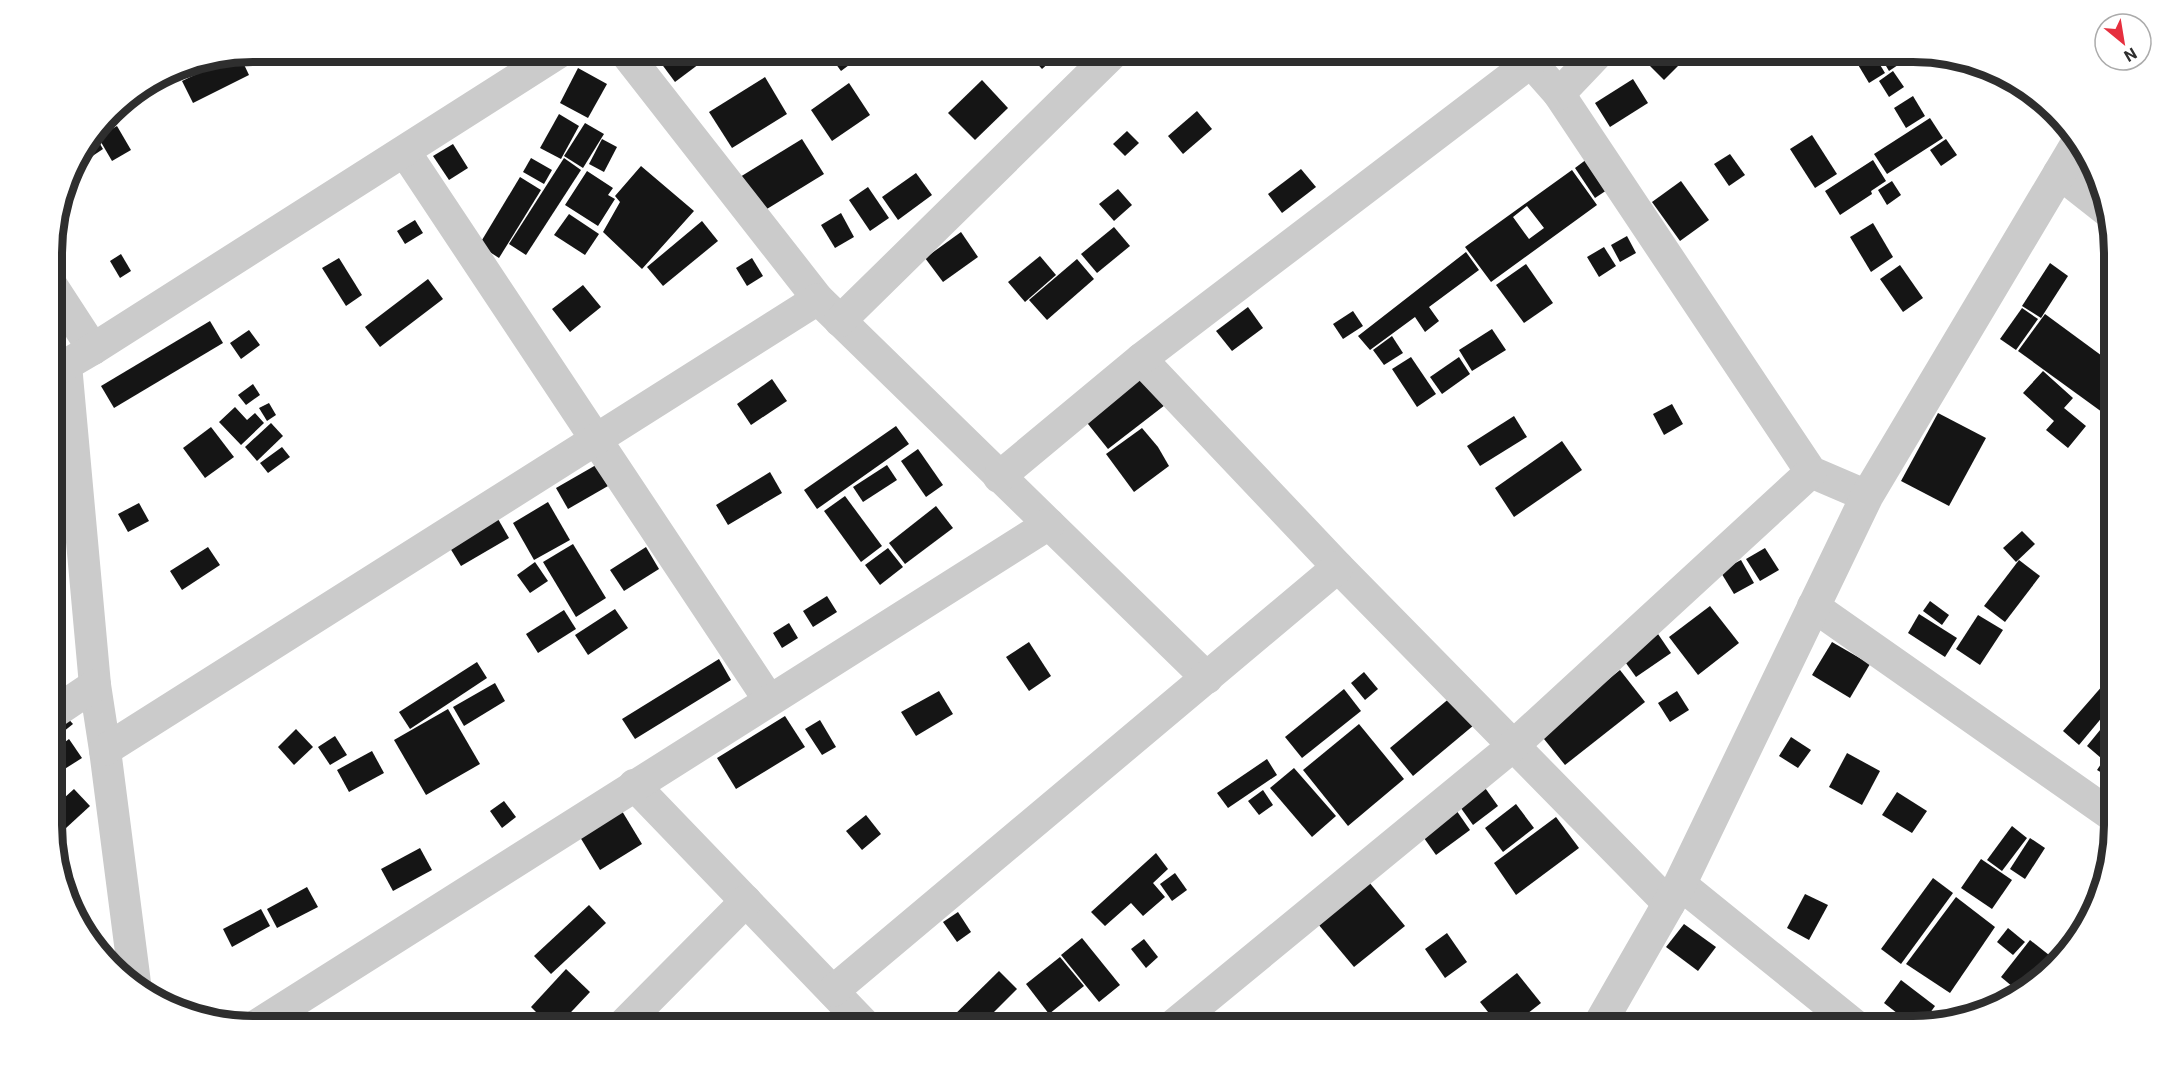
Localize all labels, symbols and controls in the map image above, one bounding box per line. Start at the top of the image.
north arrow [2093,12,2153,72]
text: N [2121,44,2140,66]

